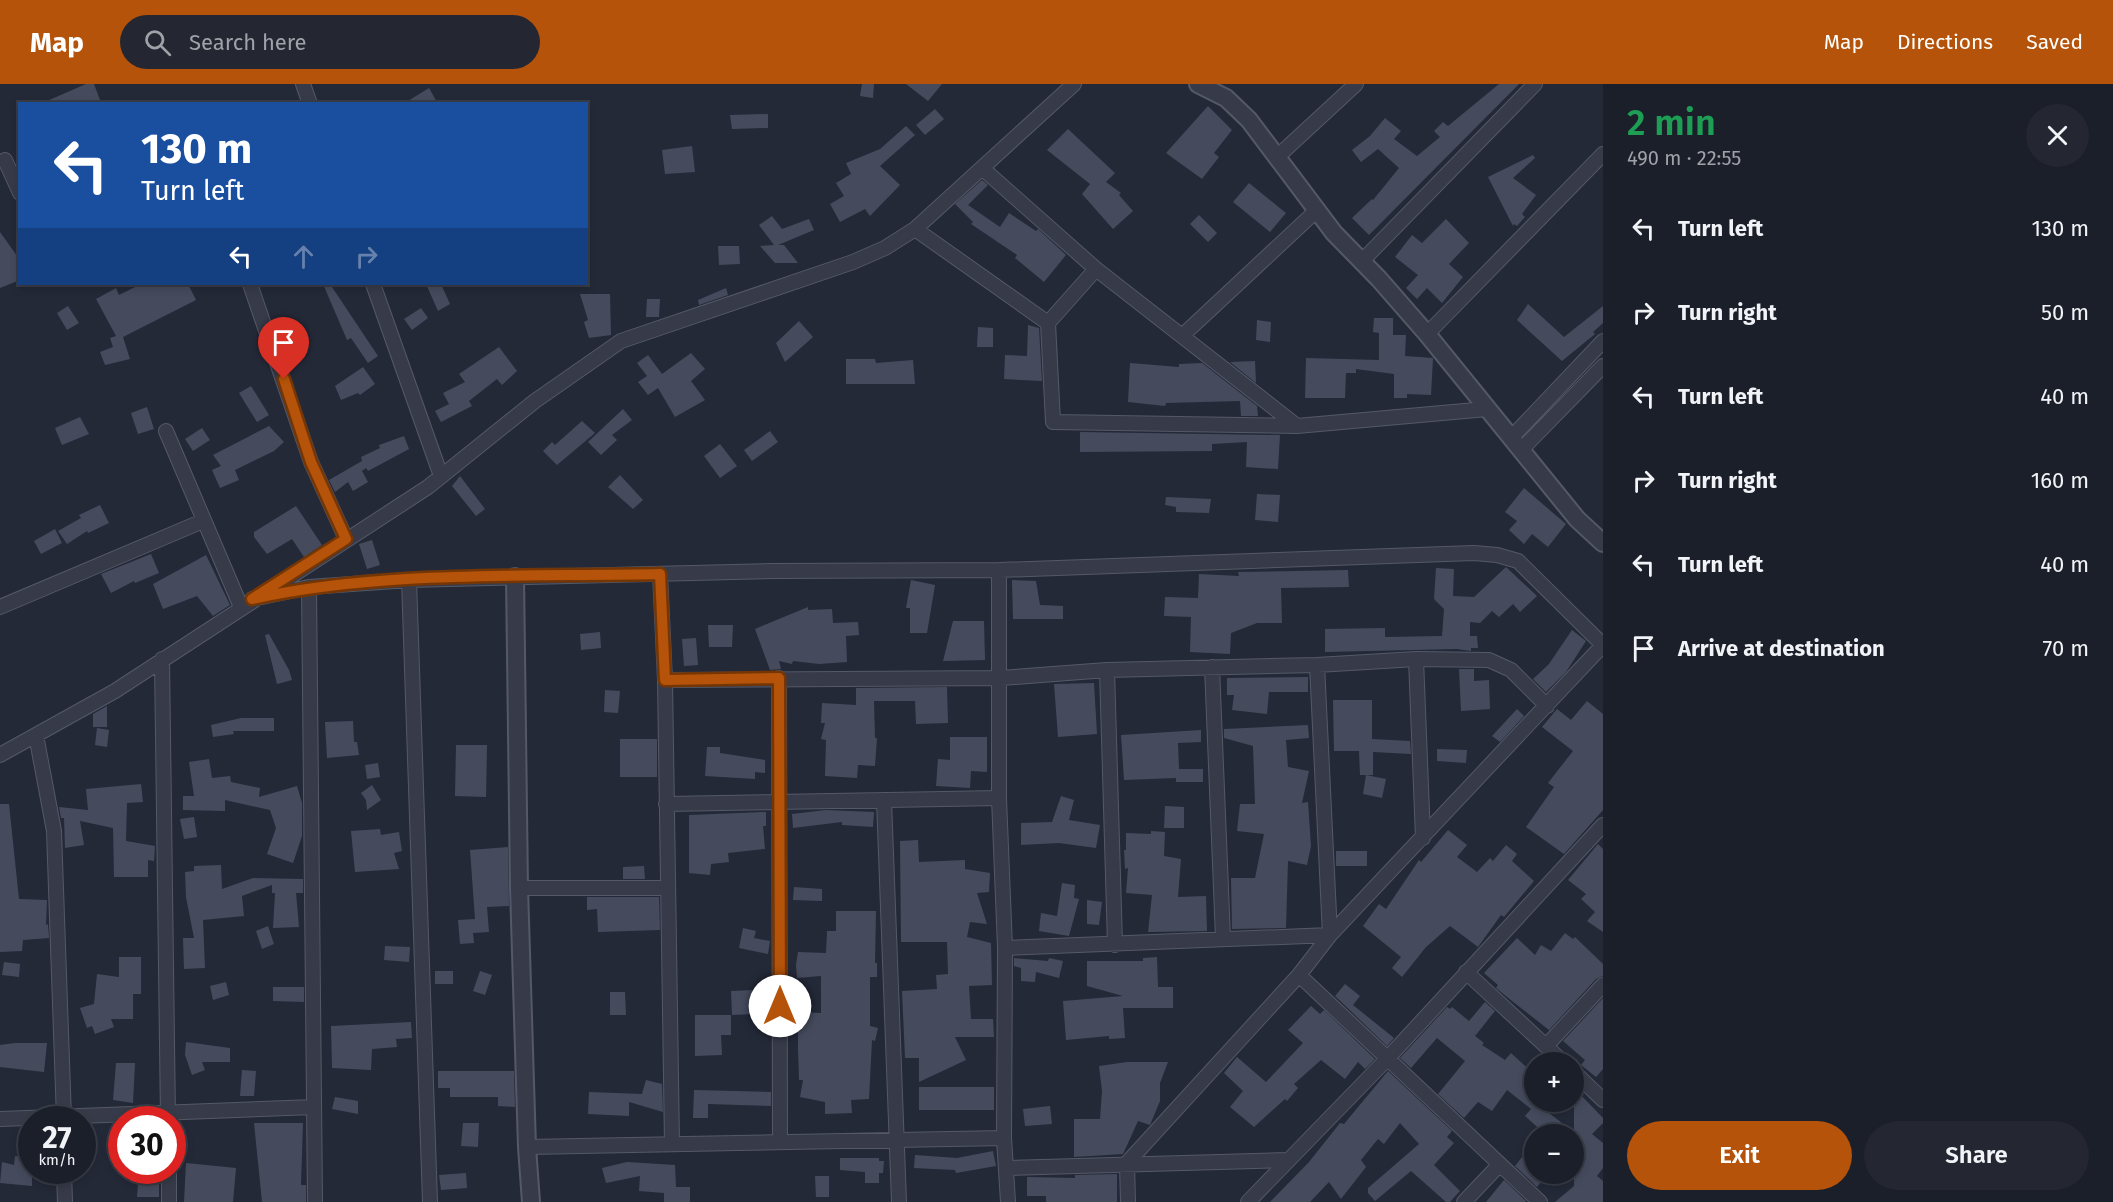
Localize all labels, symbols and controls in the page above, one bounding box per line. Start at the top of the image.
search box [120,15,540,69]
text: Map [30,26,84,59]
icon: search [141,26,174,59]
text: Search here [189,29,307,56]
text: Map [1824,29,1864,55]
text: Directions [1897,29,1993,55]
text: Saved [2026,29,2083,55]
text: 2 min [1627,101,1716,145]
button: close [2026,104,2089,167]
text: 130 m [141,124,252,174]
icon: left [42,126,120,204]
text: 490 m · 22:55 [1627,146,1741,170]
text: Turn left [141,175,244,207]
icon: left [1627,212,1660,245]
text: Turn left [1678,215,1763,242]
text: 130 m [2032,215,2089,242]
icon: left [224,240,257,273]
icon: ahead [287,240,320,273]
icon: right [350,240,383,273]
icon: right [1627,296,1660,329]
text: Turn right [1678,299,1777,326]
text: 50 m [2041,299,2089,326]
pin [258,317,309,379]
icon: arrive [267,326,300,359]
icon: left [1627,380,1660,413]
text: Turn left [1678,383,1763,410]
text: 40 m [2040,383,2089,410]
icon: right [1627,464,1660,497]
text: Turn right [1678,467,1777,494]
text: 160 m [2031,467,2089,494]
icon: left [1627,548,1660,581]
text: Turn left [1678,551,1763,578]
text: 40 m [2040,551,2089,578]
icon: arrive [1627,632,1660,665]
text: Arrive at destination [1678,635,1885,662]
text: 70 m [2043,635,2089,662]
position arrow [748,974,812,1038]
map controls [1524,1052,1584,1184]
button: + [1524,1052,1584,1112]
speed limit sign: 30 [108,1106,186,1184]
text: 27 [42,1120,72,1156]
button: Exit [1627,1121,1852,1190]
button: Share [1864,1121,2089,1190]
button: − [1524,1124,1584,1184]
text: km/h [38,1151,76,1169]

